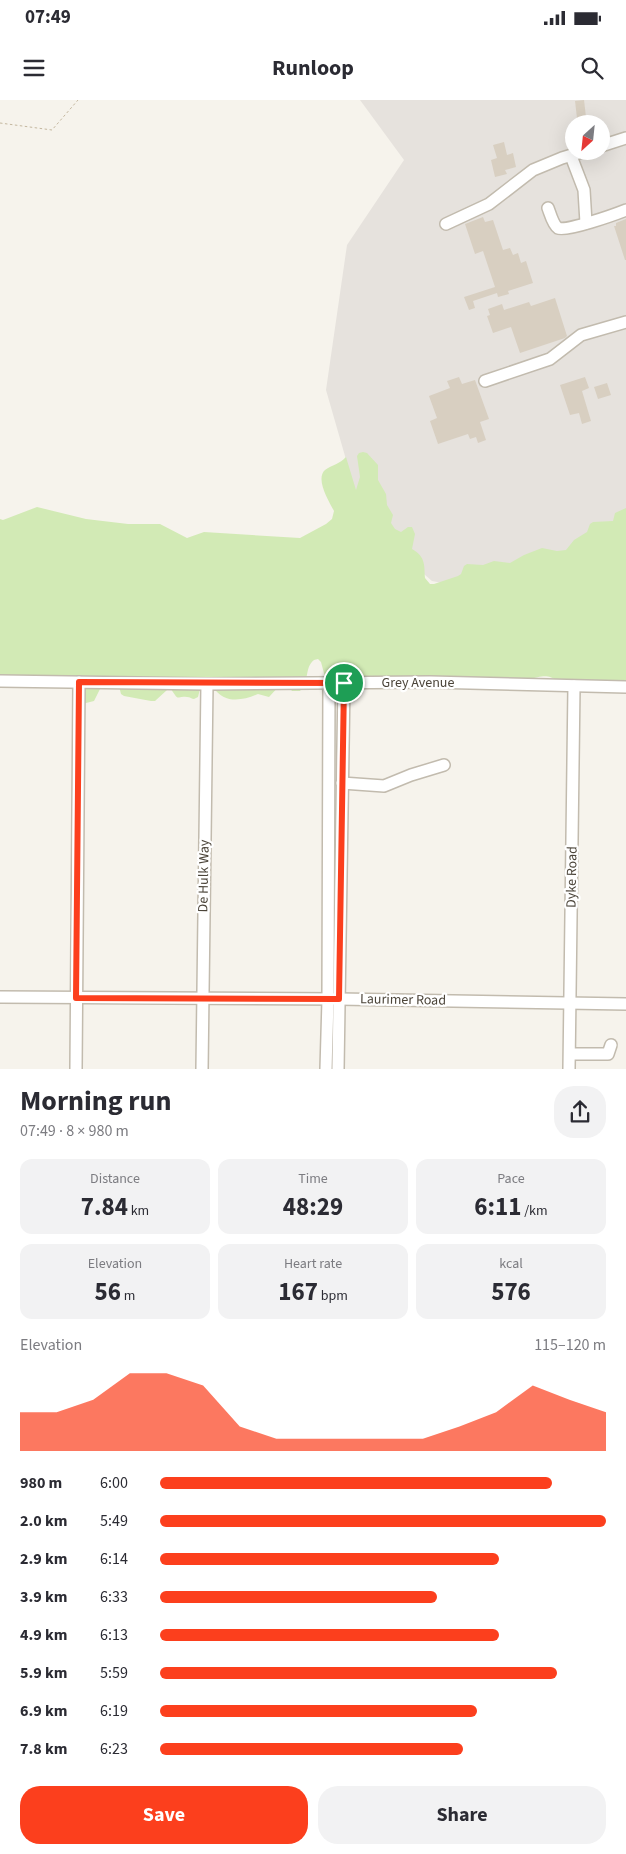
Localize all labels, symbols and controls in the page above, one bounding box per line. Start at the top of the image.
text: 07:49 [25,4,71,31]
text: Runloop [272,52,354,84]
icon: menu [20,54,48,82]
icon: search [578,54,606,82]
north arrow [565,115,610,160]
map controls [565,115,610,160]
pin [323,662,365,704]
icon: arrive [330,669,358,697]
street label: Grey Avenue [382,673,454,693]
street label: De Hulk Way [193,839,215,913]
street label: Dyke Road [561,846,583,908]
street label: Laurimer Road [360,989,446,1011]
text: Morning run [20,1081,171,1121]
button: share [554,1086,606,1138]
text: 07:49 · 8 × 980 m [20,1120,129,1142]
text: Distance [90,1169,140,1189]
text: Time [298,1169,328,1189]
text: Pace [497,1169,525,1189]
text: 7.84 [81,1189,128,1225]
text: 48:29 [283,1189,343,1225]
text: 6:11 [474,1189,521,1225]
text: km [128,1201,149,1221]
text: /km [521,1201,548,1221]
text: Elevation [88,1254,142,1274]
text: Heart rate [284,1254,342,1274]
text: kcal [499,1254,523,1274]
text: 56 [95,1274,121,1310]
text: 167 [278,1274,318,1310]
text: 576 [491,1274,531,1310]
text: m [121,1286,135,1306]
text: bpm [318,1286,348,1306]
text: Elevation [20,1334,82,1356]
text: 115–120 m [534,1334,606,1356]
text: 980 m [20,1472,62,1494]
text: 6:00 [100,1472,128,1494]
text: 2.0 km [20,1510,67,1532]
text: 5:49 [100,1510,128,1532]
text: 2.9 km [20,1548,67,1570]
text: 6:14 [100,1548,128,1570]
text: 3.9 km [20,1586,67,1608]
text: 6:33 [100,1586,128,1608]
text: 4.9 km [20,1624,67,1646]
text: 6:13 [100,1624,128,1646]
text: 5.9 km [20,1662,67,1684]
text: 5:59 [100,1662,128,1684]
text: 6.9 km [20,1700,67,1722]
text: 6:19 [100,1700,128,1722]
text: 7.8 km [20,1738,67,1760]
text: 6:23 [100,1738,128,1760]
button: Save [20,1786,308,1844]
button: Share [318,1786,606,1844]

